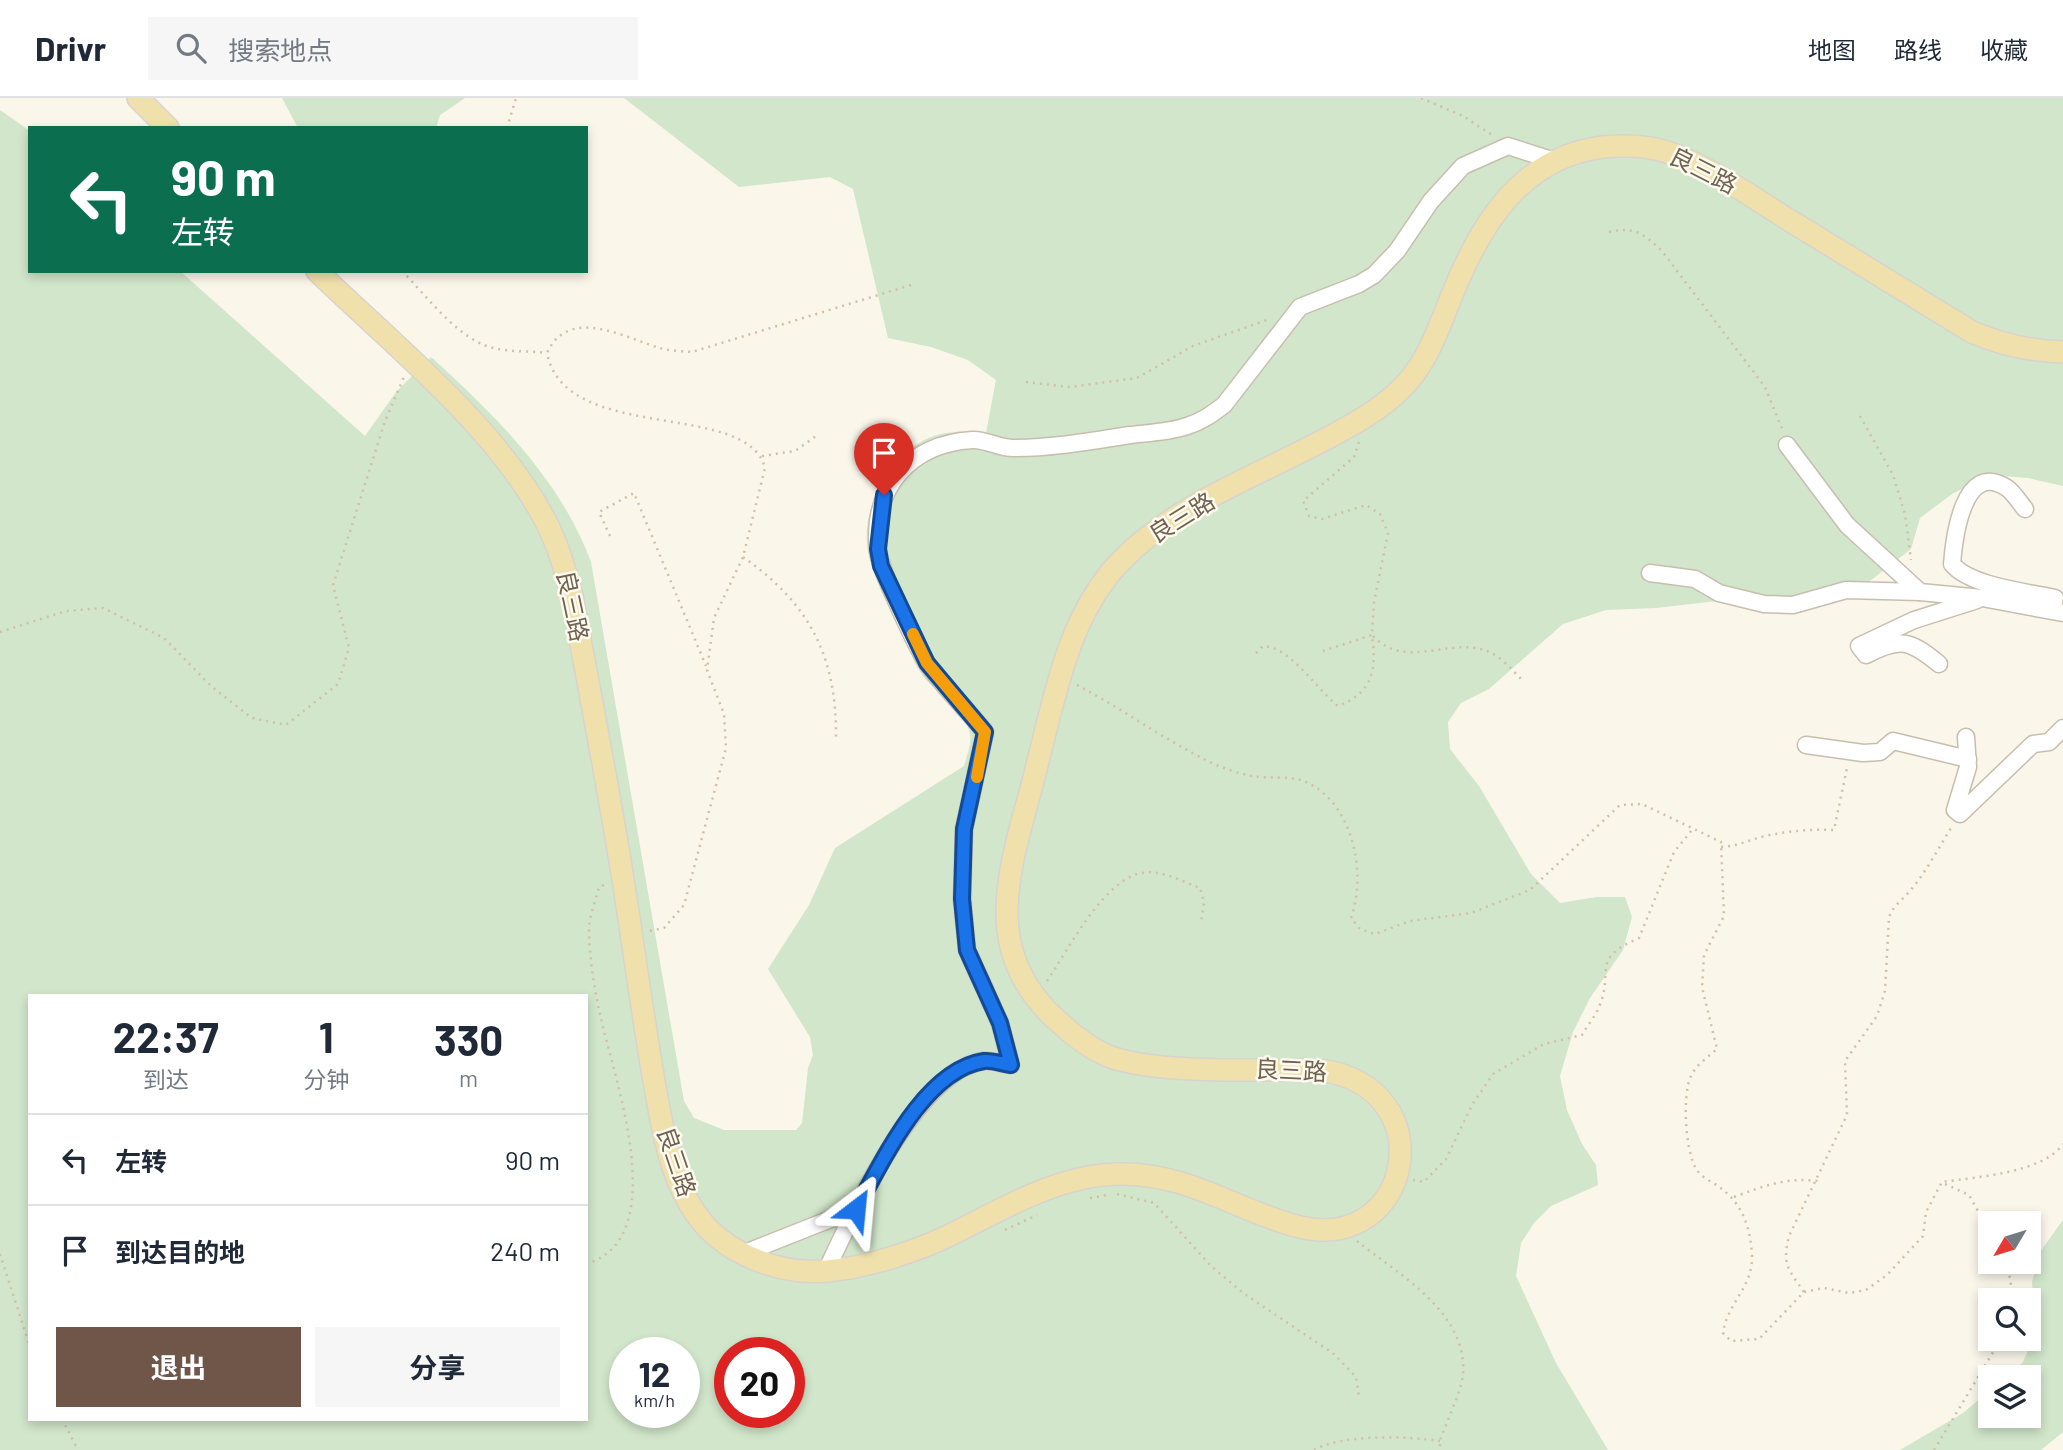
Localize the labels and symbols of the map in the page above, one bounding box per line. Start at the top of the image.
street label: 良三路 [1665,140,1742,199]
pin [854,423,914,495]
street label: 良三路 [1143,485,1219,548]
street label: 良三路 [552,567,595,644]
street label: 良三路 [1254,1053,1328,1086]
street label: 良三路 [652,1123,703,1200]
position arrow [819,1172,893,1246]
north arrow [1978,1211,2040,1274]
speed limit sign: 20 [714,1337,805,1428]

